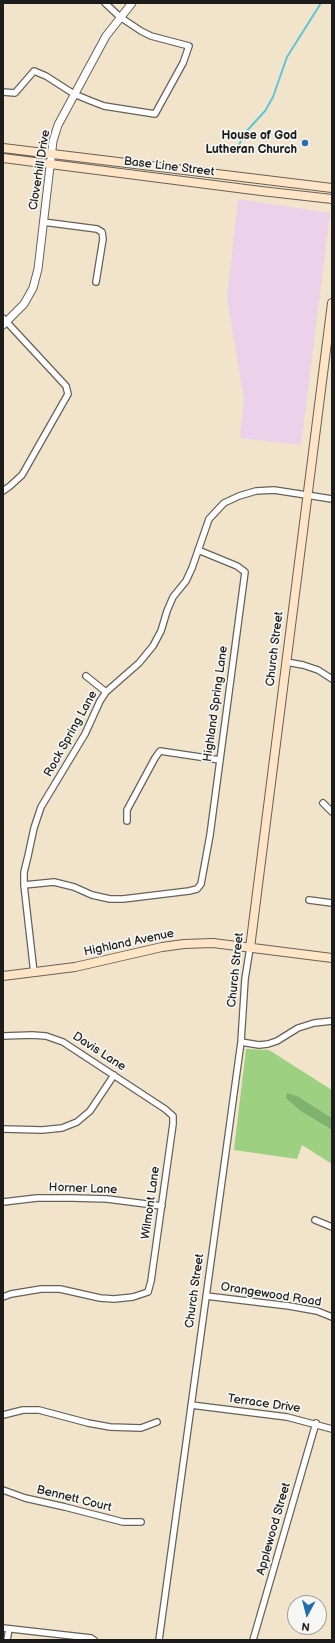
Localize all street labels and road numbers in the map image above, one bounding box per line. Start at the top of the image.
street label: Cloverhill Drive [27,129,53,211]
street label: Base Line Street [123,154,215,180]
street label: Church Street [263,611,287,687]
street label: Highland Spring Lane [201,645,231,763]
street label: Rock Spring Lane [41,688,101,780]
street label: Highland Avenue [83,926,175,960]
street label: Church Street [225,932,247,1008]
street label: Davis Lane [70,1030,128,1074]
street label: Wilmont Lane [139,1166,163,1240]
street label: Horner Lane [48,1181,118,1197]
street label: Church Street [183,1253,207,1329]
street label: Orangewood Road [220,1280,322,1310]
street label: Terrace Drive [227,1392,301,1416]
street label: Applewood Street [254,1481,294,1577]
street label: Bennett Court [35,1483,113,1515]

